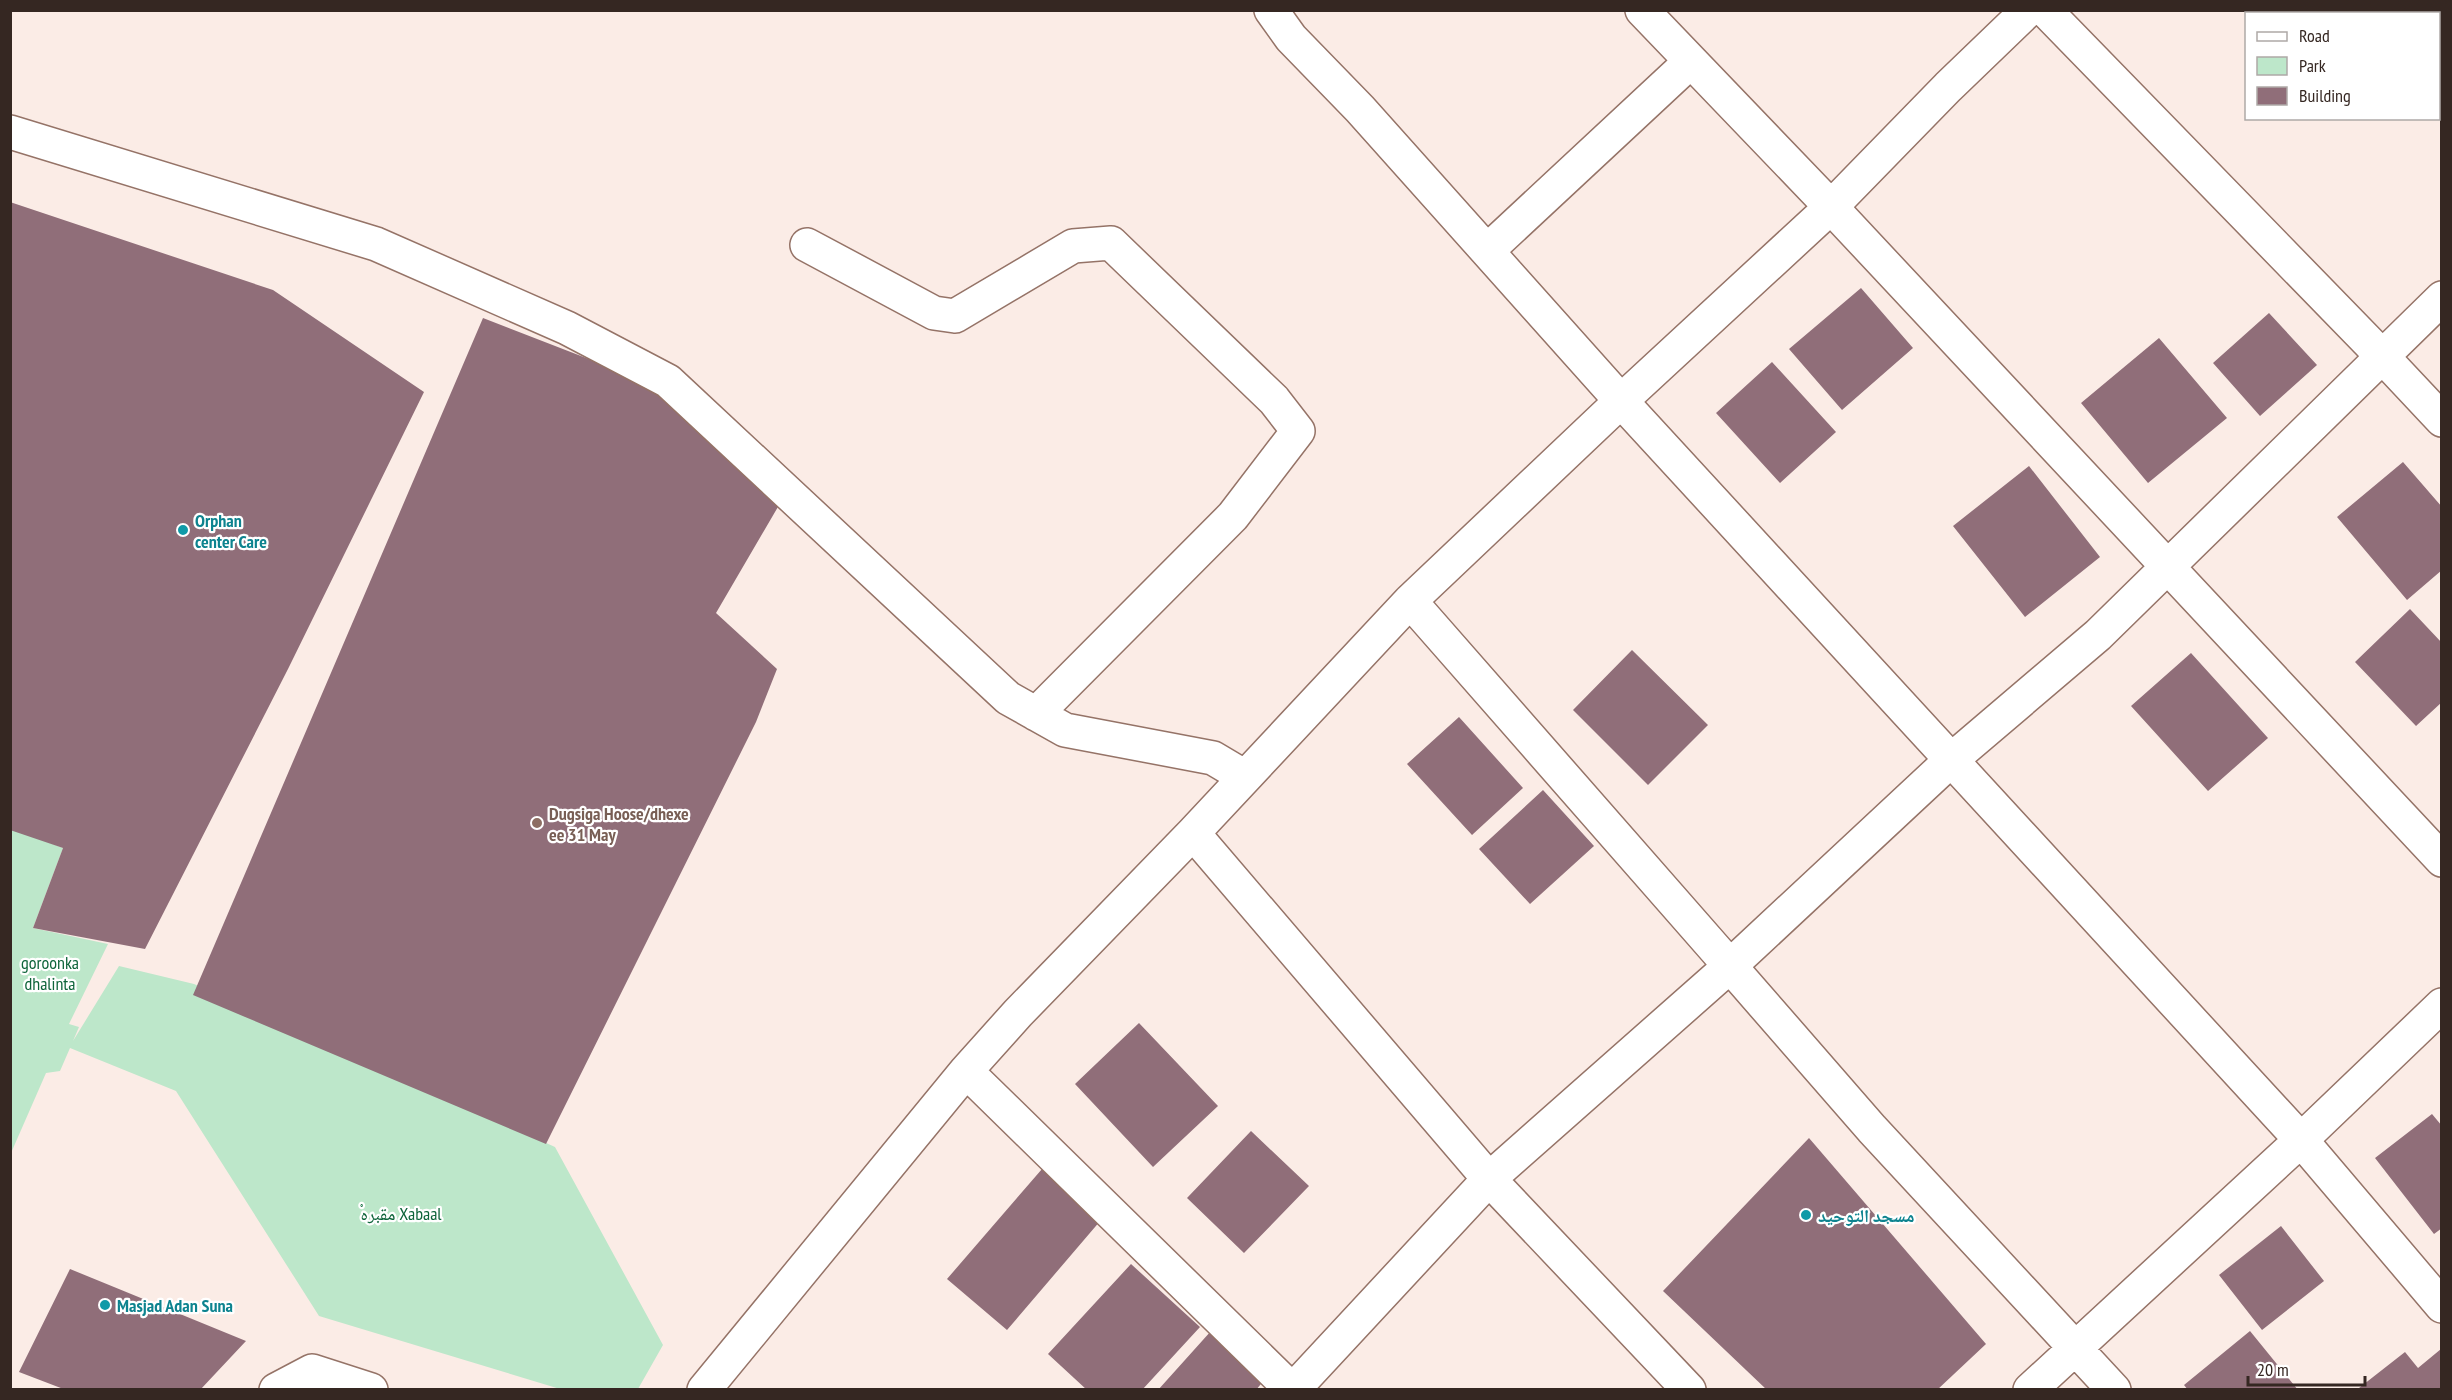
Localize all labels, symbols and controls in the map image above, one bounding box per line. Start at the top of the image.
legend [2245,12,2440,120]
text: Road [2299,24,2330,47]
text: Park [2299,54,2326,77]
text: Building [2299,84,2351,107]
place label: Orphan center Care [195,509,267,553]
marker: Orphan center Care [176,523,190,537]
place label: Dugsiga Hoose/dhexe ee 31 May [549,802,689,846]
marker: Dugsiga Hoose/dhexe ee 31 May [530,816,544,830]
park label: goroonka dhalinta [21,951,79,995]
park label: ْمقبره Xabaal [360,1202,442,1225]
place label: مسجد التوحيد [1818,1204,1914,1227]
marker: مسجد التوحيد [1799,1208,1813,1222]
place label: Masjad Adan Suna [117,1294,233,1317]
marker: Masjad Adan Suna [98,1298,112,1312]
scale bar [2248,1349,2365,1387]
text: 20 m [2257,1358,2289,1381]

